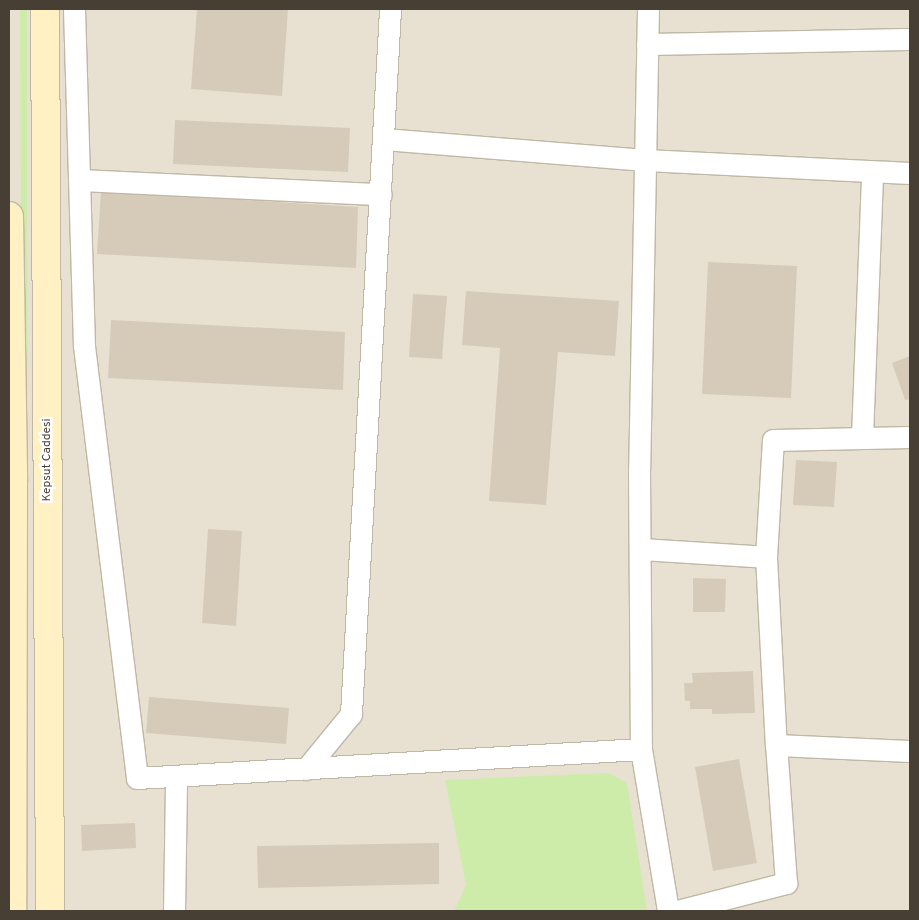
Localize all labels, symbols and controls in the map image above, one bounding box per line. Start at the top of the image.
street label: Kepsut Caddesi [41,418,55,502]

